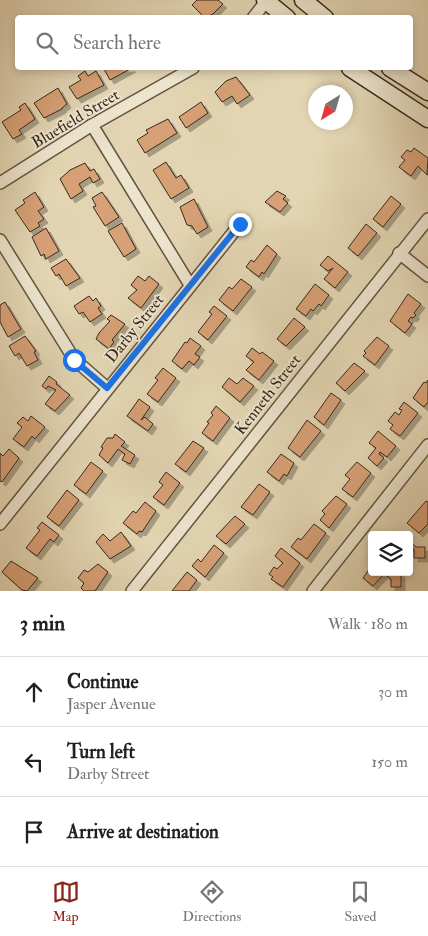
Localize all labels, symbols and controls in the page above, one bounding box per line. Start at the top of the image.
search box [15,15,413,70]
icon: search [33,29,61,57]
text: Search here [73,31,161,55]
street label: Bluefield Street [28,85,123,153]
north arrow [308,85,353,130]
route end [229,213,252,236]
street label: Darby Street [101,290,168,367]
route start [63,349,86,372]
street label: Kenneth Street [230,350,305,439]
map controls [368,531,413,576]
button: layers [368,531,413,576]
text: 3 min [20,610,65,637]
text: Walk · 180 m [328,614,408,634]
text: Continue [67,670,138,694]
icon: ahead [20,678,48,706]
text: 30 m [378,682,408,702]
text: Jasper Avenue [67,694,156,714]
text: Turn left [67,740,135,764]
icon: left [20,748,48,776]
text: 150 m [371,752,408,772]
text: Darby Street [67,764,149,784]
icon: arrive [20,818,48,846]
text: Arrive at destination [67,820,219,844]
tab: Map [52,878,80,925]
tab: Directions [183,878,241,925]
tab: Saved [344,878,376,925]

